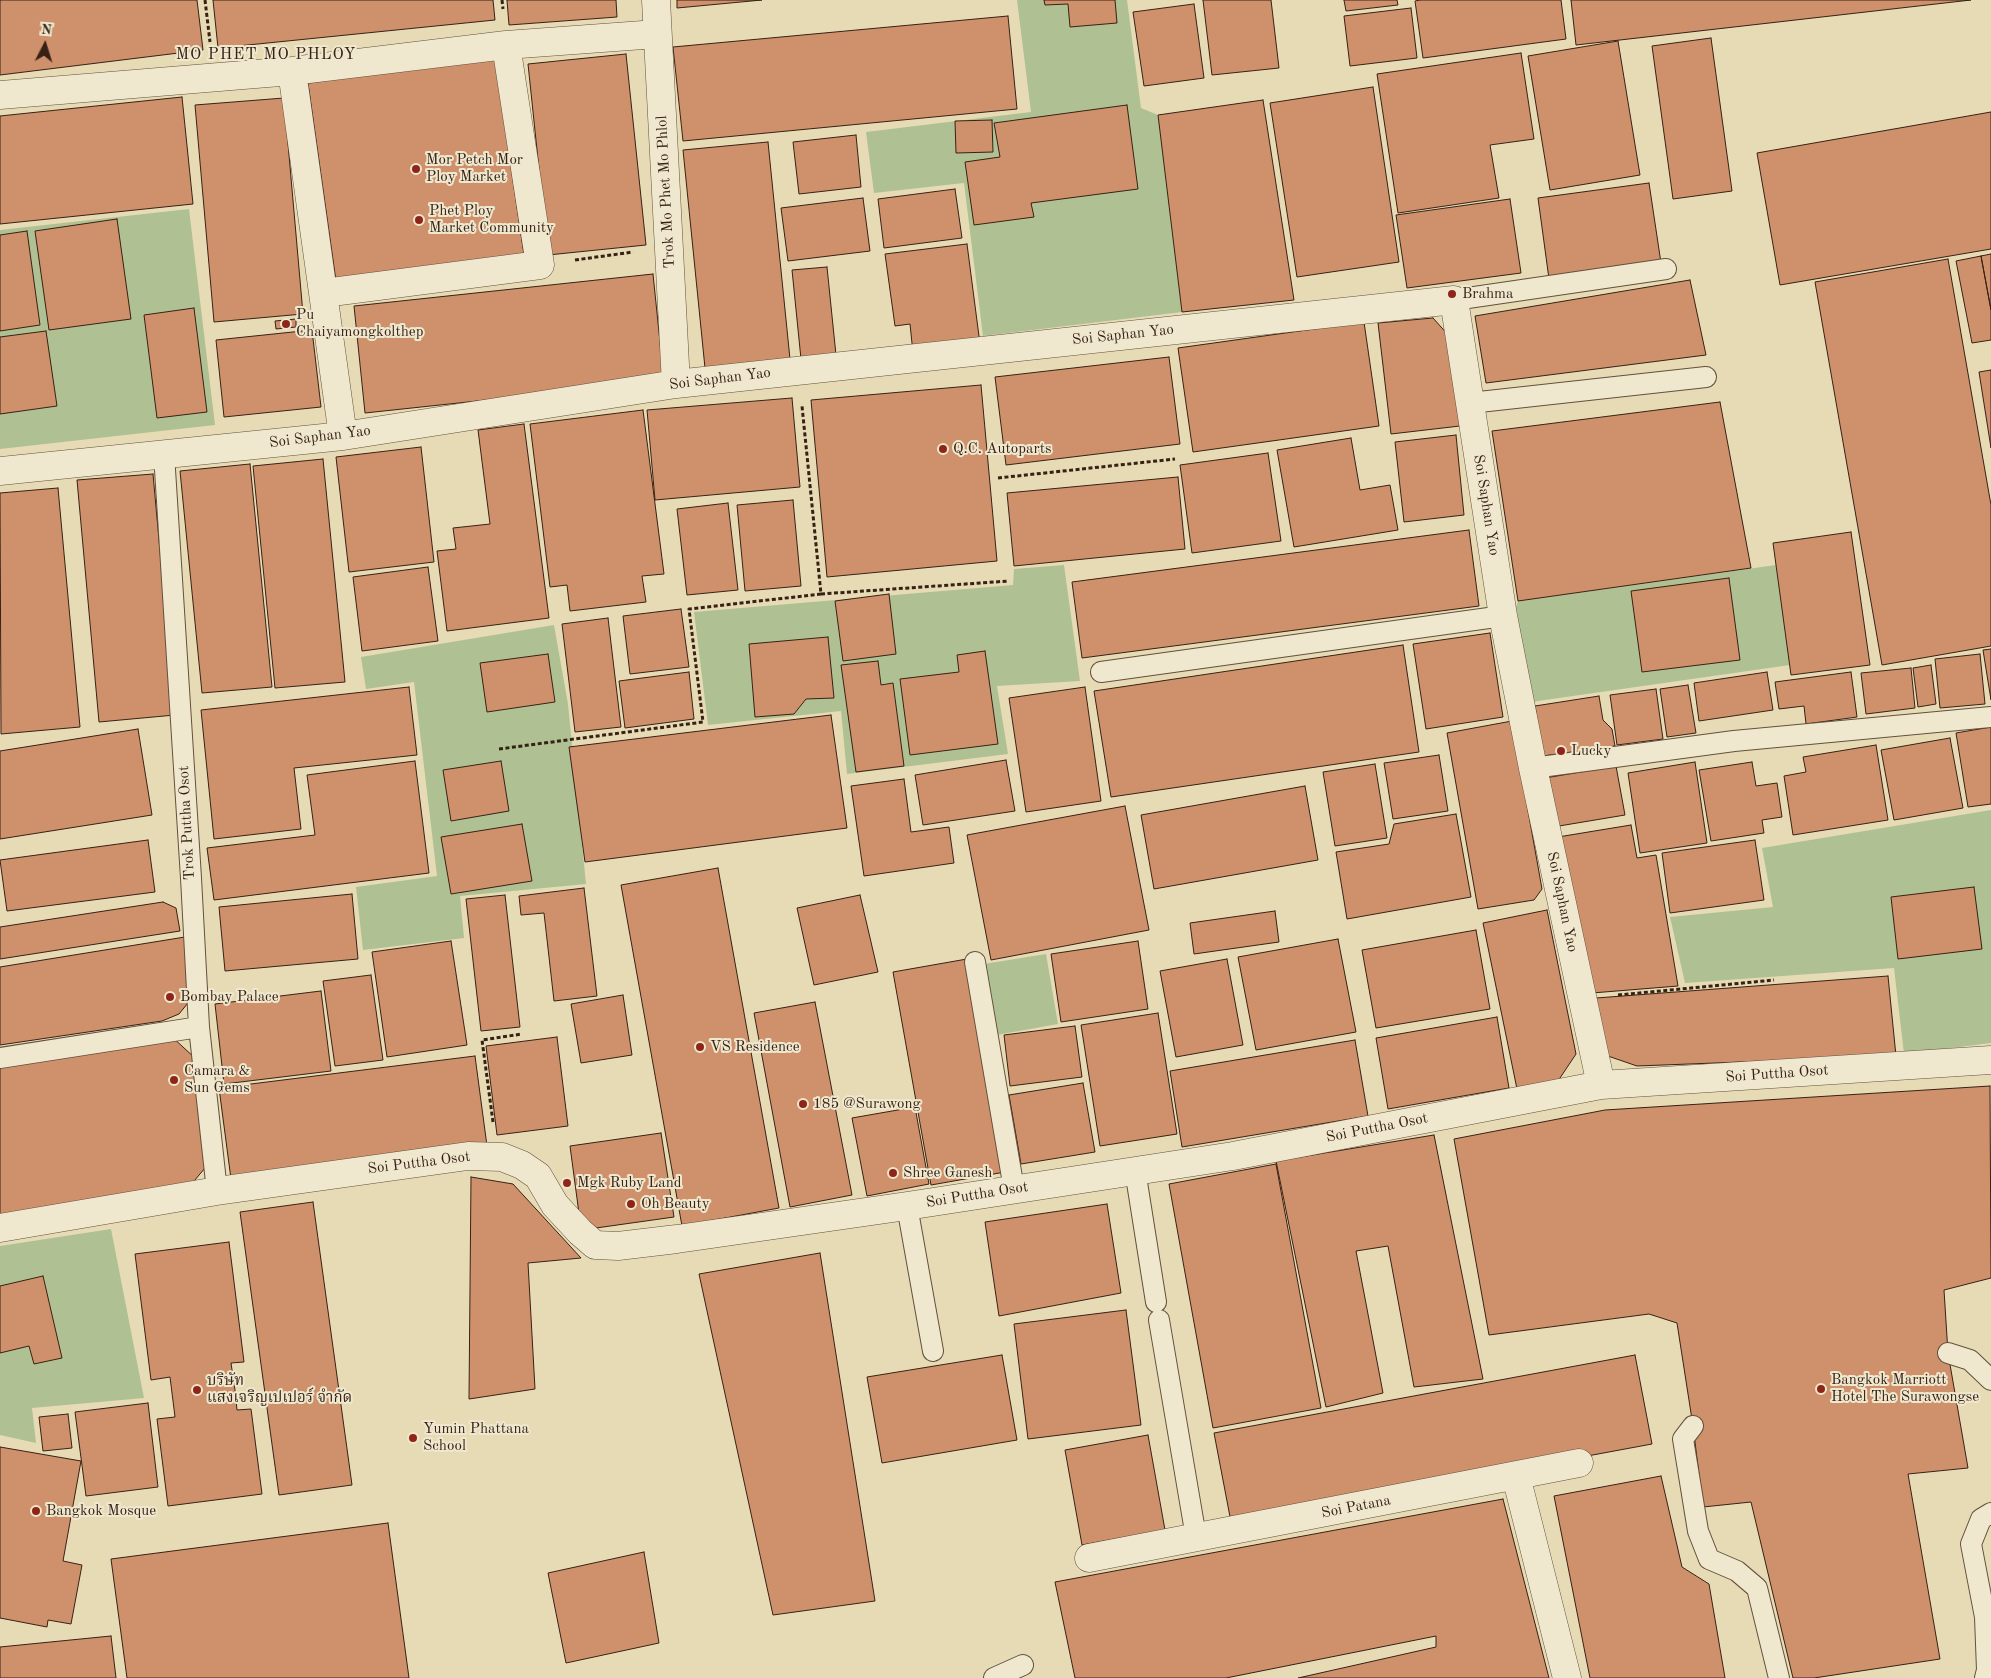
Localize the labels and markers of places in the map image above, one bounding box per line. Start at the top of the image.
place label: Mor Petch Mor Ploy Market [426,151,523,186]
marker: Mor Petch Mor Ploy Market [410,163,422,175]
place label: Phet Ploy Market Community [429,202,554,237]
marker: Phet Ploy Market Community [413,214,425,226]
place label: Brahma [1462,285,1513,303]
marker: Brahma [1446,288,1458,300]
place label: Pu Chaiyamongkolthep [296,306,423,341]
marker: Pu Chaiyamongkolthep [280,318,292,330]
place label: Q.C. Autoparts [953,440,1051,458]
marker: Q.C. Autoparts [937,443,949,455]
place label: Lucky [1571,742,1611,760]
marker: Lucky [1555,745,1567,757]
place label: Bombay Palace [180,988,279,1006]
marker: Bombay Palace [164,991,176,1003]
place label: VS Residence [710,1038,800,1056]
marker: VS Residence [694,1041,706,1053]
place label: Camara & Sun Gems [184,1062,250,1097]
marker: Camara & Sun Gems [168,1074,180,1086]
place label: 185 @Surawong [813,1095,921,1113]
marker: 185 @Surawong [797,1098,809,1110]
place label: Shree Ganesh [903,1164,992,1182]
marker: Shree Ganesh [887,1167,899,1179]
place label: Mgk Ruby Land [577,1174,682,1192]
marker: Mgk Ruby Land [561,1177,573,1189]
place label: Oh Beauty [641,1195,710,1213]
marker: Oh Beauty [625,1198,637,1210]
place label: Bangkok Marriott Hotel The Surawongse [1831,1371,1979,1406]
place label: บริษัท แสงเจริญเปเปอร์ จำกัด [207,1372,352,1407]
marker: Bangkok Marriott Hotel The Surawongse [1815,1383,1827,1395]
marker: บริษัท แสงเจริญเปเปอร์ จำกัด [191,1384,203,1396]
place label: Yumin Phattana School [423,1420,529,1455]
marker: Yumin Phattana School [407,1432,419,1444]
place label: Bangkok Mosque [46,1502,156,1520]
marker: Bangkok Mosque [30,1505,42,1517]

